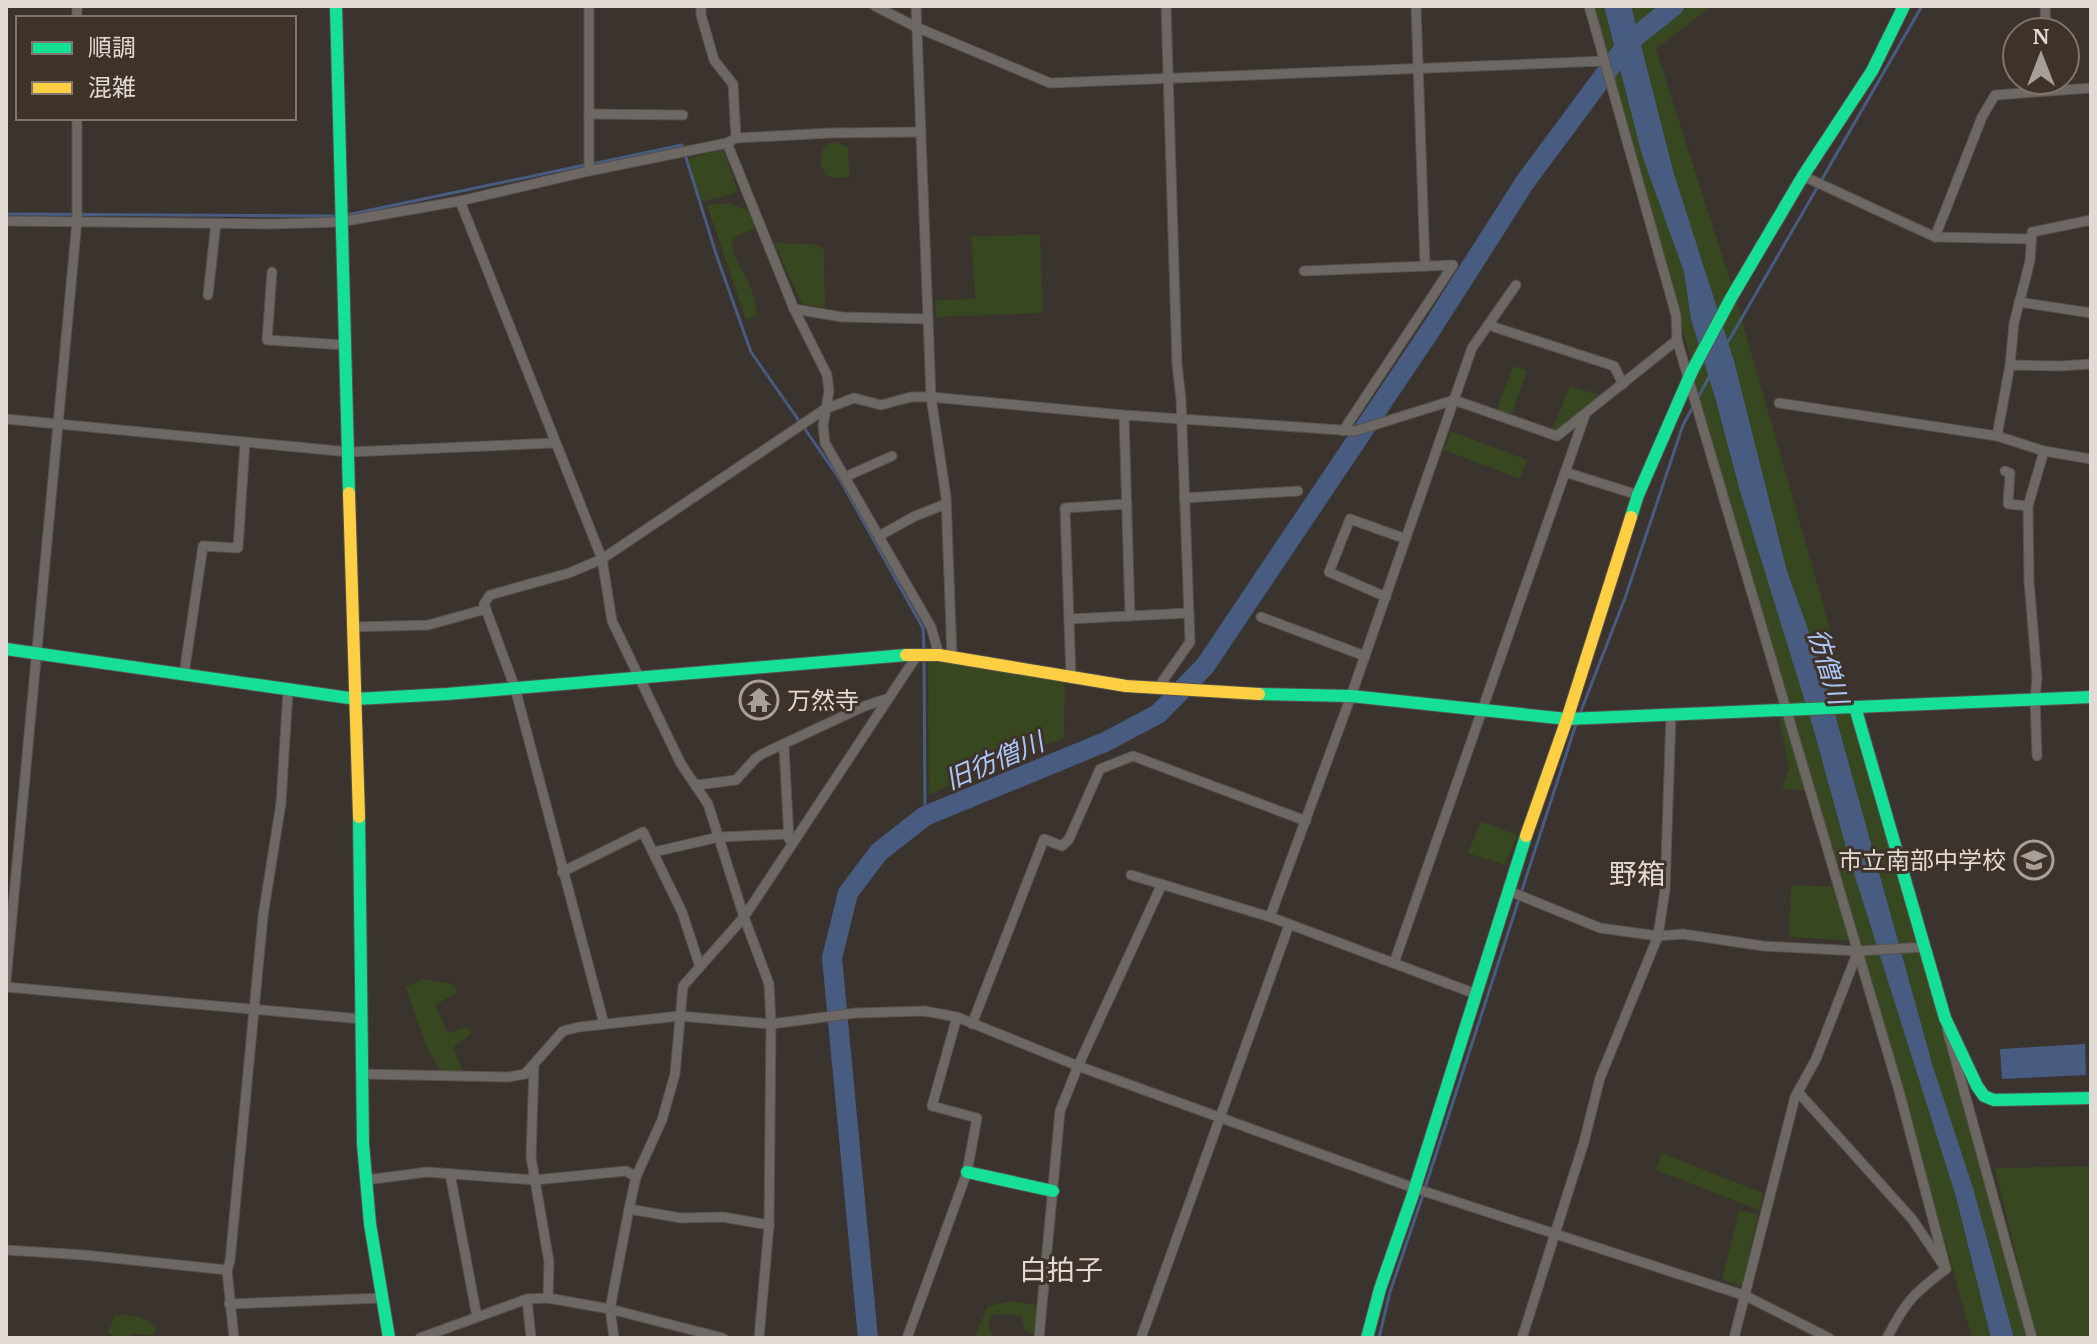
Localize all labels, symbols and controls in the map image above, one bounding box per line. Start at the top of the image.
legend [16,16,296,120]
north arrow [2001,16,2081,96]
text: N [2033,21,2050,50]
text: 順調 [88,31,136,63]
text: 混雑 [88,71,136,103]
water label: 彷僧川 [1801,624,1858,711]
temple icon: 万然寺 [738,679,780,721]
place label: 万然寺 [787,684,859,716]
water label: 旧彷僧川 [939,723,1051,796]
school or university icon: 市立南部中学校 [2013,839,2055,881]
place label: 市立南部中学校 [1838,844,2006,876]
district label: 野箱 [1609,855,1665,892]
district label: 白拍子 [1019,1251,1103,1288]

